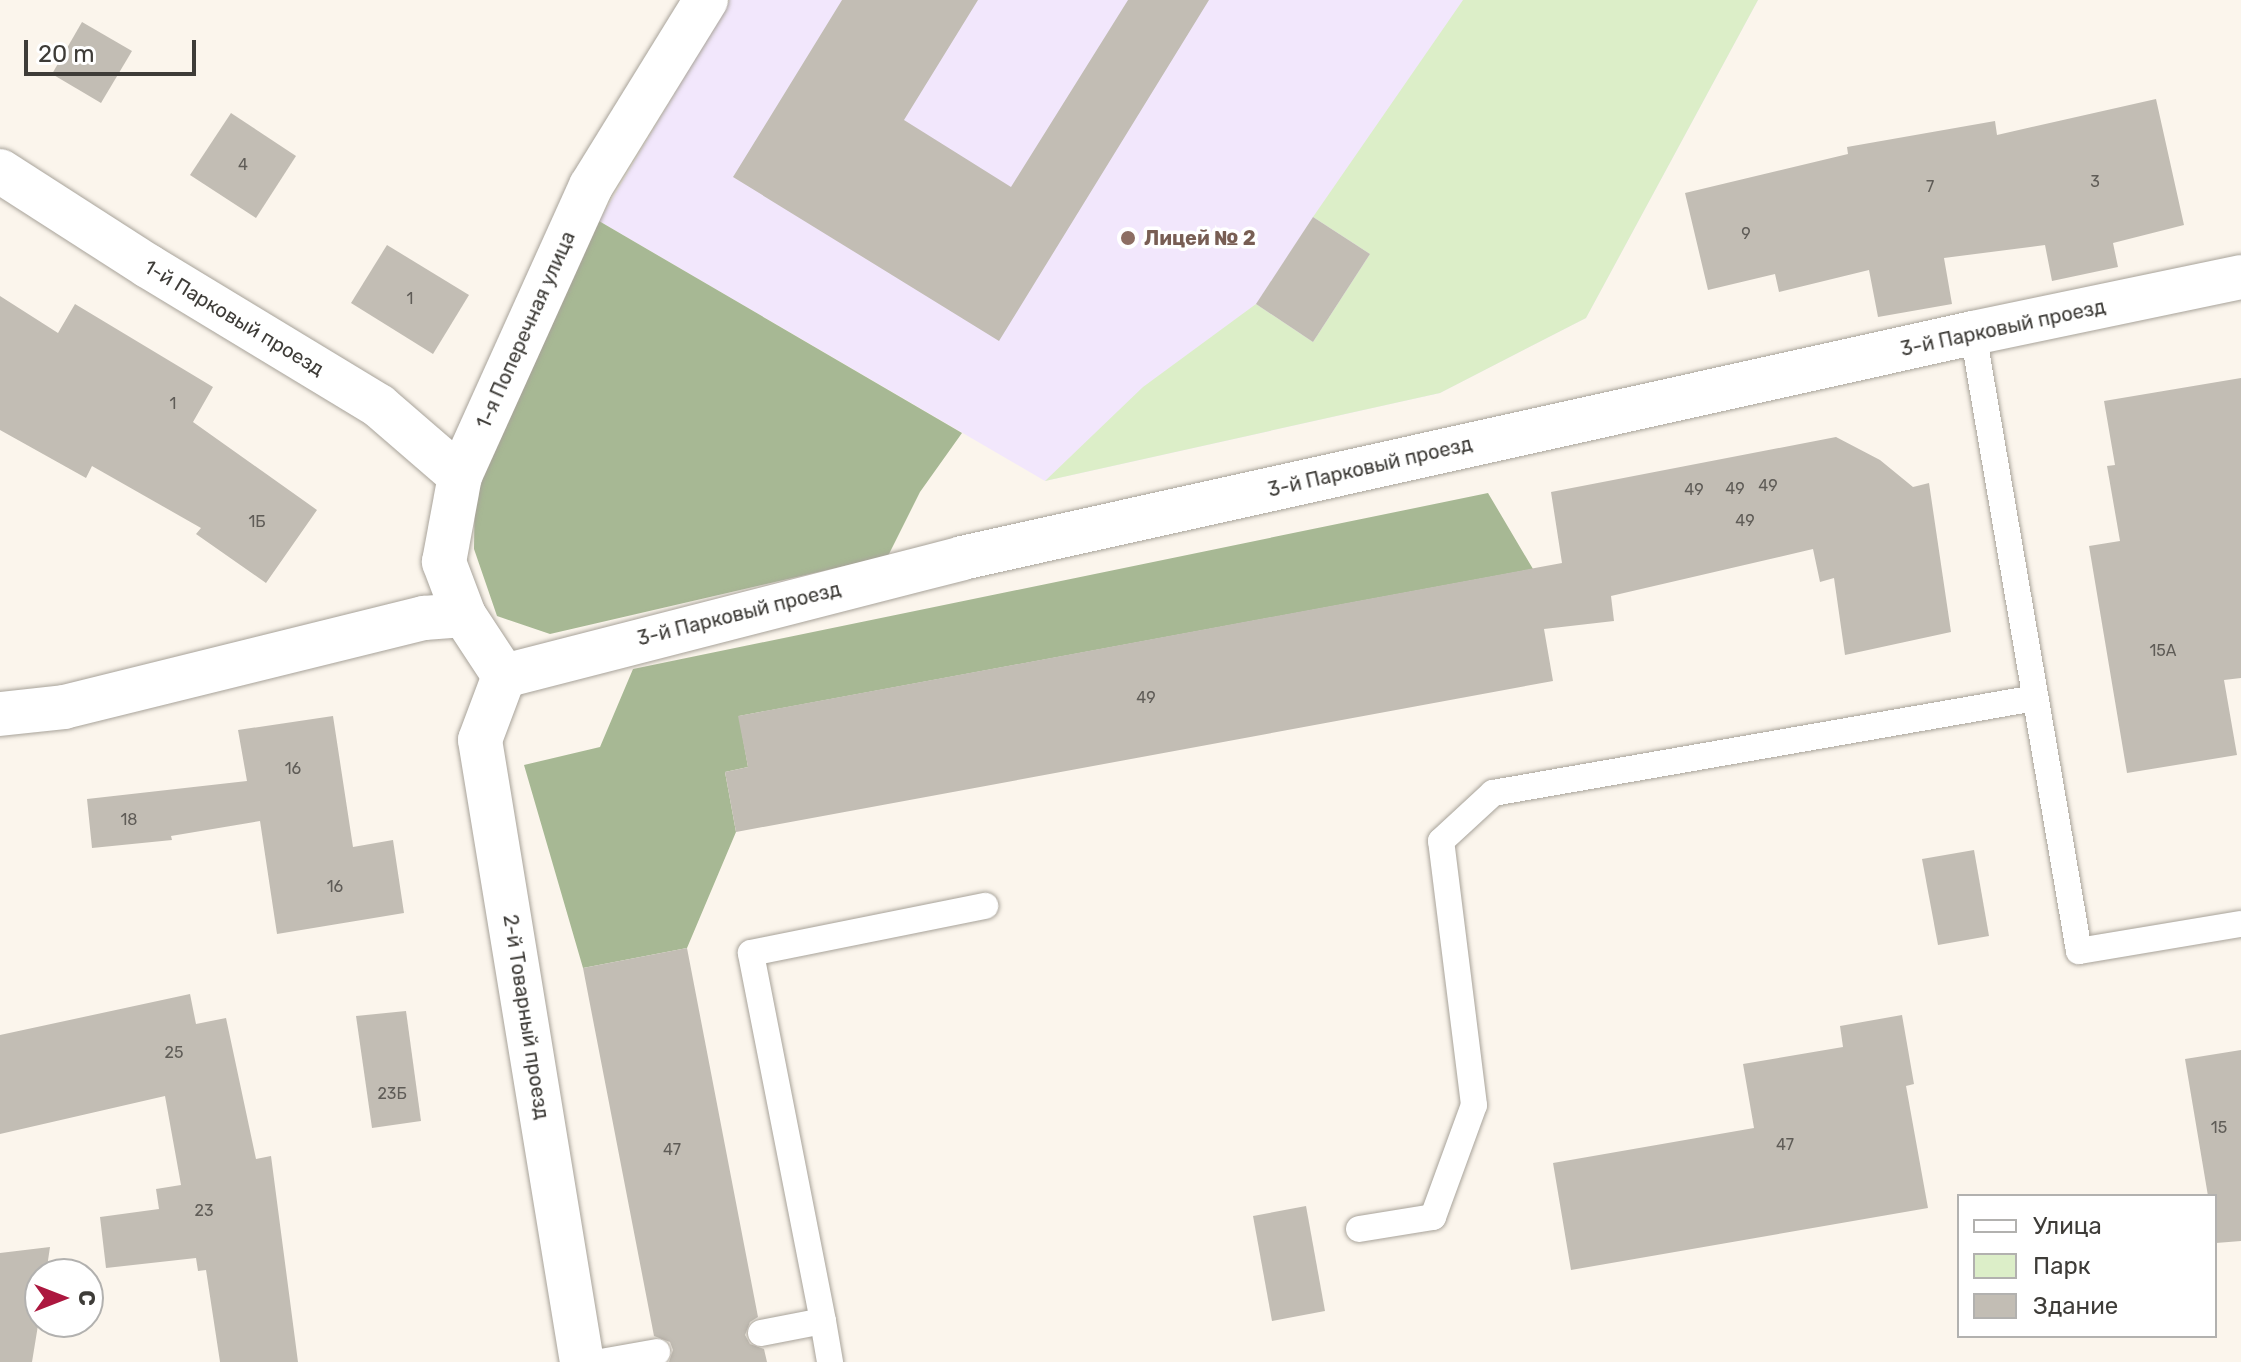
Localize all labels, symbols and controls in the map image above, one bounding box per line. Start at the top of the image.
scale bar [28,24,200,74]
text: 20 m [38,40,95,68]
house number: 4 [238,155,248,175]
house number: 3 [2090,172,2100,192]
house number: 7 [1926,177,1934,197]
house number: 9 [1741,224,1751,244]
place label: Лицей № 2 [1144,226,1256,250]
street label: 1-я Поперечная улица [472,228,580,432]
marker: Лицей № 2 [1119,229,1137,247]
street label: 1-й Парковый проезд [140,255,328,381]
house number: 1 [407,289,413,309]
street label: 3-й Парковый проезд [1898,295,2108,361]
house number: 1 [170,394,176,414]
street label: 3-й Парковый проезд [1266,432,1474,502]
house number: 49 [1758,476,1778,496]
house number: 49 [1725,479,1745,499]
house number: 49 [1684,480,1704,500]
house number: 49 [1735,511,1755,531]
house number: 1Б [248,512,266,532]
street label: 3-й Парковый проезд [635,577,843,651]
house number: 15А [2149,641,2177,661]
house number: 49 [1136,688,1156,708]
house number: 16 [285,759,301,779]
house number: 18 [120,810,138,830]
house number: 16 [327,877,343,897]
street label: 2-й Товарный проезд [498,913,554,1121]
house number: 25 [165,1043,183,1063]
house number: 23Б [377,1084,407,1104]
house number: 15 [2211,1118,2227,1138]
house number: 47 [1776,1135,1794,1155]
house number: 47 [663,1140,681,1160]
legend [1957,1194,2217,1338]
house number: 23 [194,1201,214,1221]
text: Улица [2033,1212,2102,1240]
text: Парк [2033,1252,2091,1280]
north arrow [24,1258,104,1338]
text: С [73,1290,100,1306]
text: Здание [2033,1292,2118,1320]

